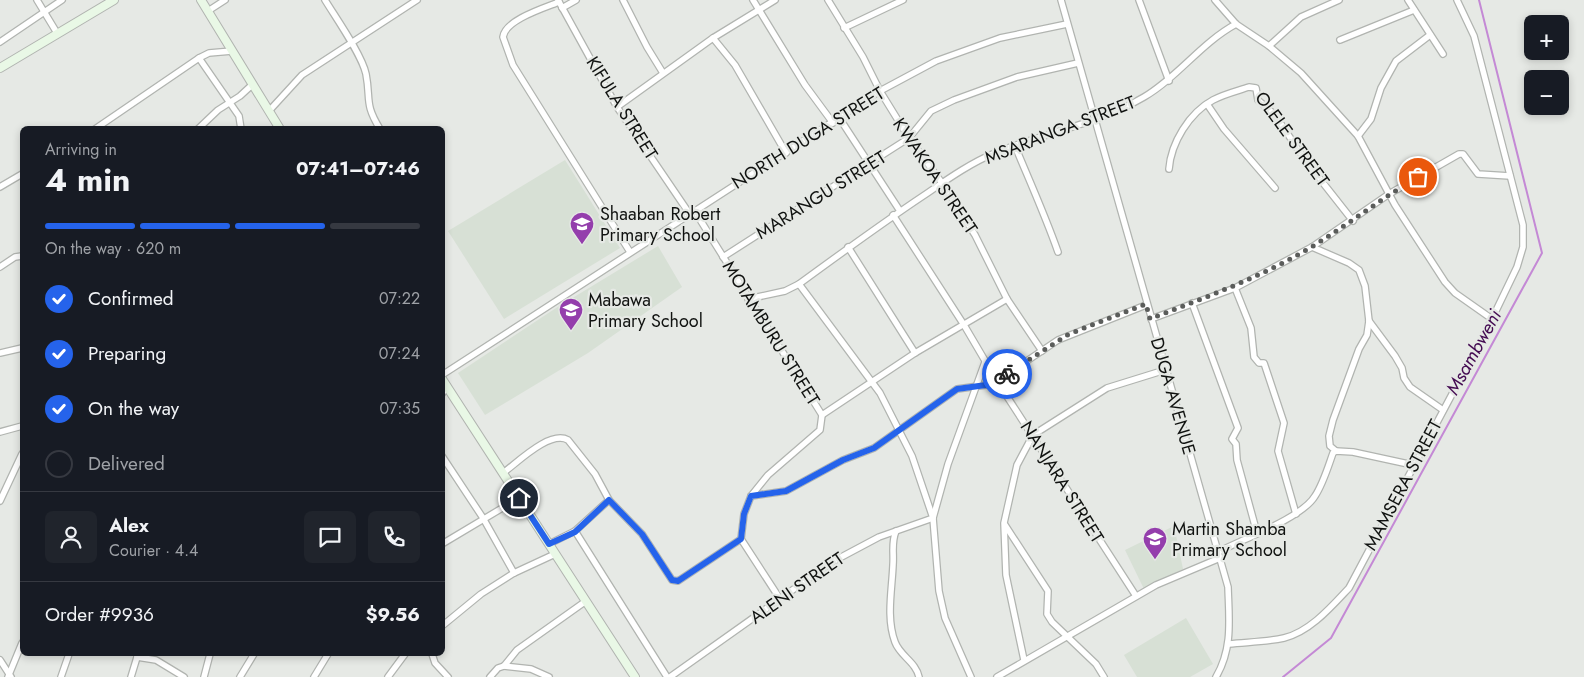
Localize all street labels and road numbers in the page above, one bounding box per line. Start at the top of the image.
street label: KIFULA STREET [580,51,664,165]
street label: NORTH DUGA STREET [727,80,890,196]
street label: OLELE STREET [1249,86,1336,192]
street label: MSARANGA STREET [981,89,1140,171]
street label: KWAKOA STREET [886,113,984,240]
street label: MARANGU STREET [751,144,892,246]
street label: MOTAMBURU STREET [716,256,826,411]
street label: DUGA AVENUE [1144,334,1202,458]
street label: MAMSERA STREET [1358,414,1449,555]
street label: NANJARA STREET [1014,416,1110,549]
street label: ALENI STREET [744,545,850,630]

